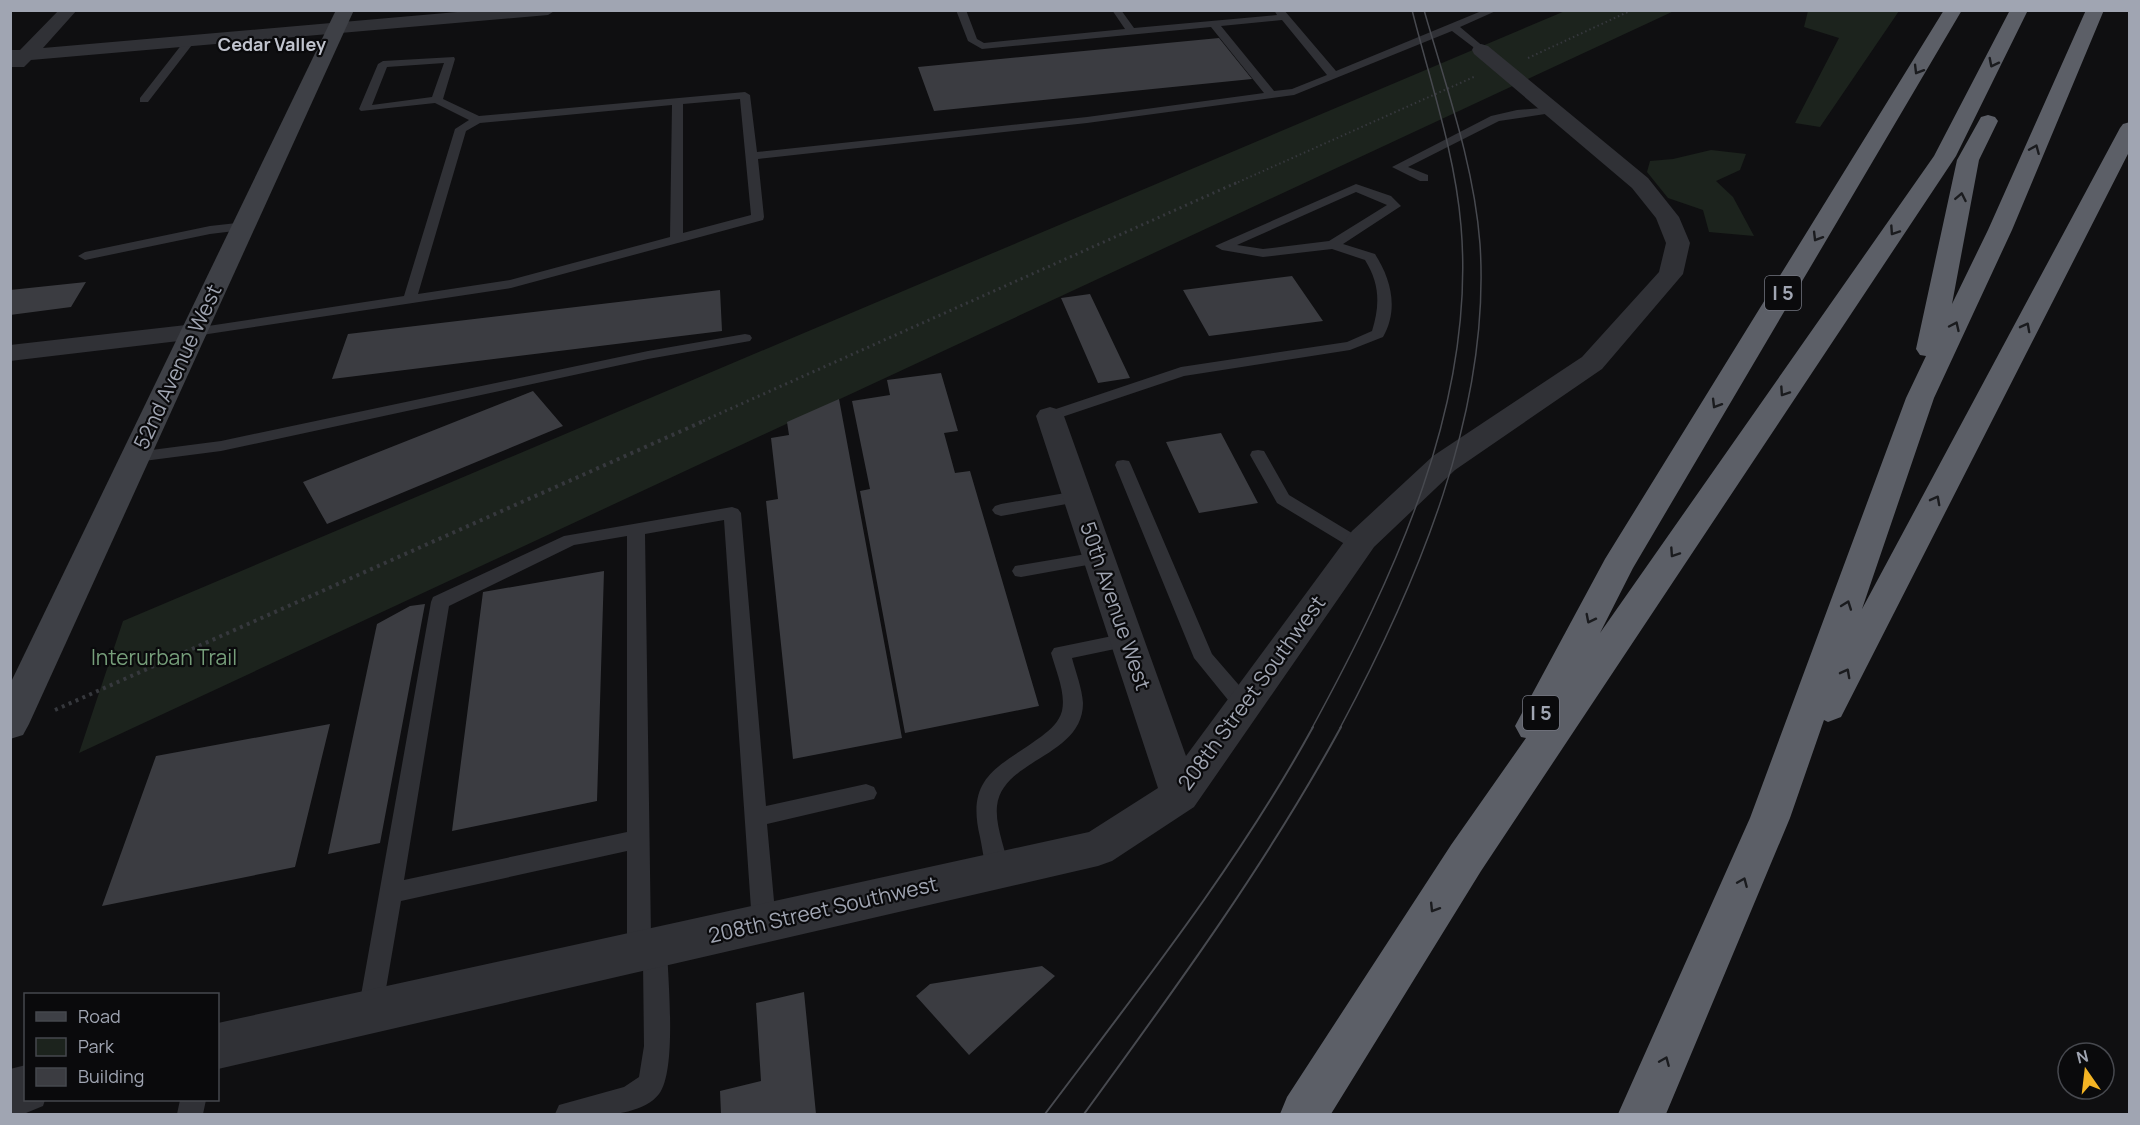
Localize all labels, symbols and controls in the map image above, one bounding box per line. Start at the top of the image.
district label: Cedar Valley [218,32,326,56]
one-way arrow [1989,56,2000,67]
one-way arrow [1913,64,1925,74]
one-way arrow [2028,144,2040,155]
one-way arrow [1954,192,1967,202]
one-way arrow [1891,224,1902,235]
one-way arrow [1812,231,1824,241]
road number: I 5 [1765,276,1801,310]
street label: 52nd Avenue West [127,280,228,453]
one-way arrow [1947,322,1959,333]
one-way arrow [2019,323,2030,333]
one-way arrow [1781,385,1792,396]
one-way arrow [1711,398,1723,408]
one-way arrow [1929,496,1940,506]
street label: 50th Avenue West [1074,518,1158,694]
one-way arrow [1671,546,1682,557]
street label: 208th Street Southwest [1171,589,1331,795]
one-way arrow [1839,600,1852,610]
one-way arrow [1586,612,1597,623]
park label: Interurban Trail [91,643,237,671]
one-way arrow [1839,669,1850,679]
road number: I 5 [1523,696,1559,730]
street label: 208th Street Southwest [706,869,940,949]
one-way arrow [1735,877,1747,888]
one-way arrow [1430,902,1442,912]
legend [24,993,219,1101]
text: Road [78,1004,121,1028]
text: Park [78,1034,115,1058]
north arrow [2056,1041,2116,1101]
text: N [2074,1044,2091,1069]
one-way arrow [1658,1056,1670,1067]
text: Building [78,1064,144,1088]

